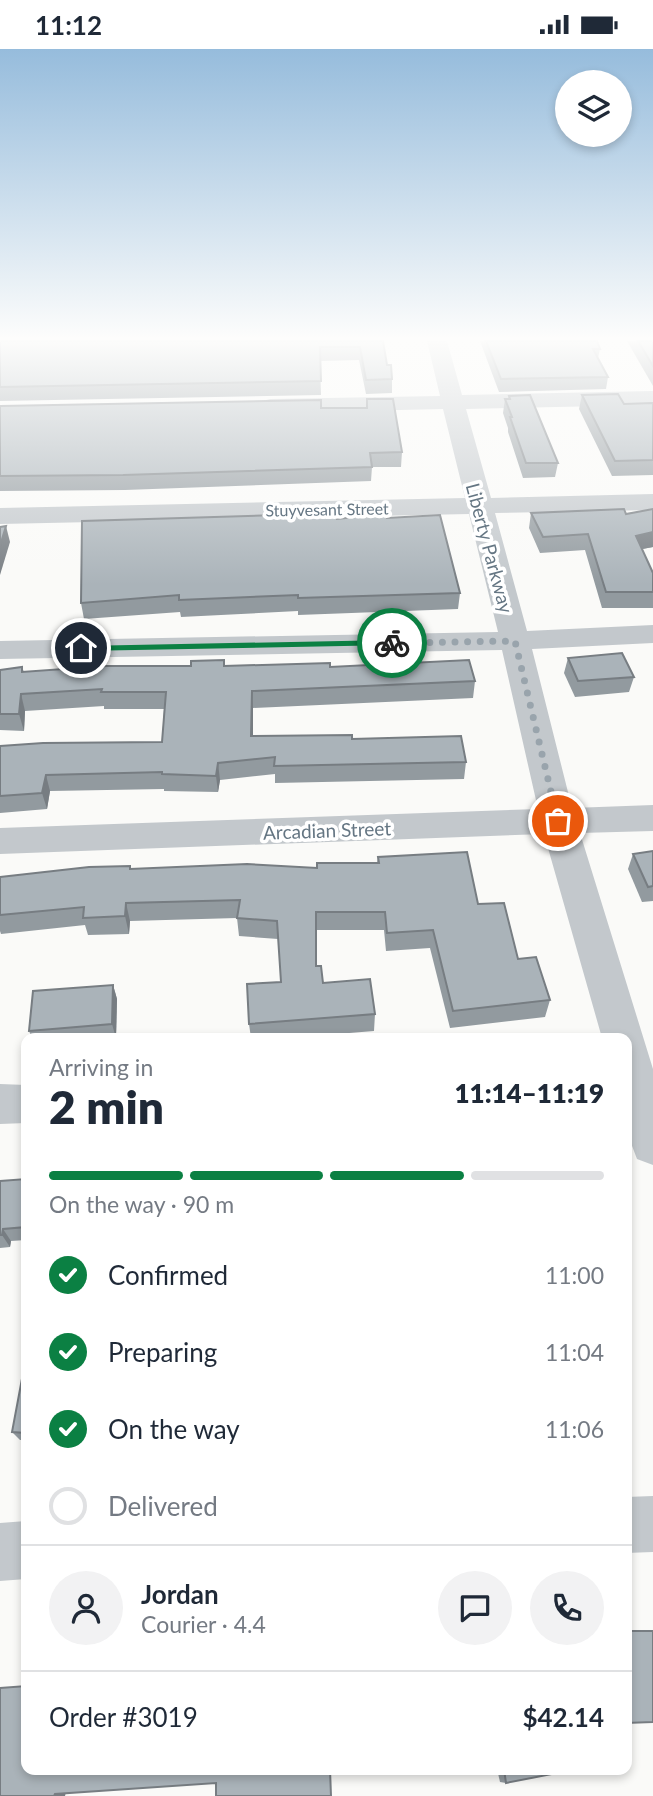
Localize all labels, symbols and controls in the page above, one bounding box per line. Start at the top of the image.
text: 11:12 [35,9,102,41]
map controls [555,70,632,147]
button: layers [555,70,632,147]
street label: Liberty Parkway [462,480,518,616]
street label: Stuyvesant Street [265,498,389,520]
courier [357,608,427,678]
pin [51,618,111,678]
icon: bike [373,624,411,662]
icon: home [62,629,100,667]
pin [528,791,588,851]
icon: bag [539,802,577,840]
street label: Arcadian Street [263,816,392,844]
text: Arriving in [49,1053,153,1081]
text: 11:14–11:19 [454,1077,604,1109]
text: 2 min [49,1079,164,1134]
text: On the way · 90 m [49,1190,234,1218]
icon: check [49,1256,87,1294]
text: Confirmed [108,1259,228,1291]
text: 11:00 [545,1261,604,1289]
icon: check [49,1333,87,1371]
text: Preparing [108,1336,217,1368]
text: 11:04 [545,1338,604,1366]
icon: check [49,1410,87,1448]
text: On the way [108,1413,240,1445]
text: 11:06 [545,1415,604,1443]
text: Delivered [108,1490,218,1522]
button: person [49,1571,123,1645]
button: chat [438,1571,512,1645]
button: phone [530,1571,604,1645]
text: Jordan [141,1578,219,1610]
text: Courier · 4.4 [141,1610,266,1638]
text: Order #3019 [49,1701,198,1733]
text: $42.14 [522,1701,604,1733]

